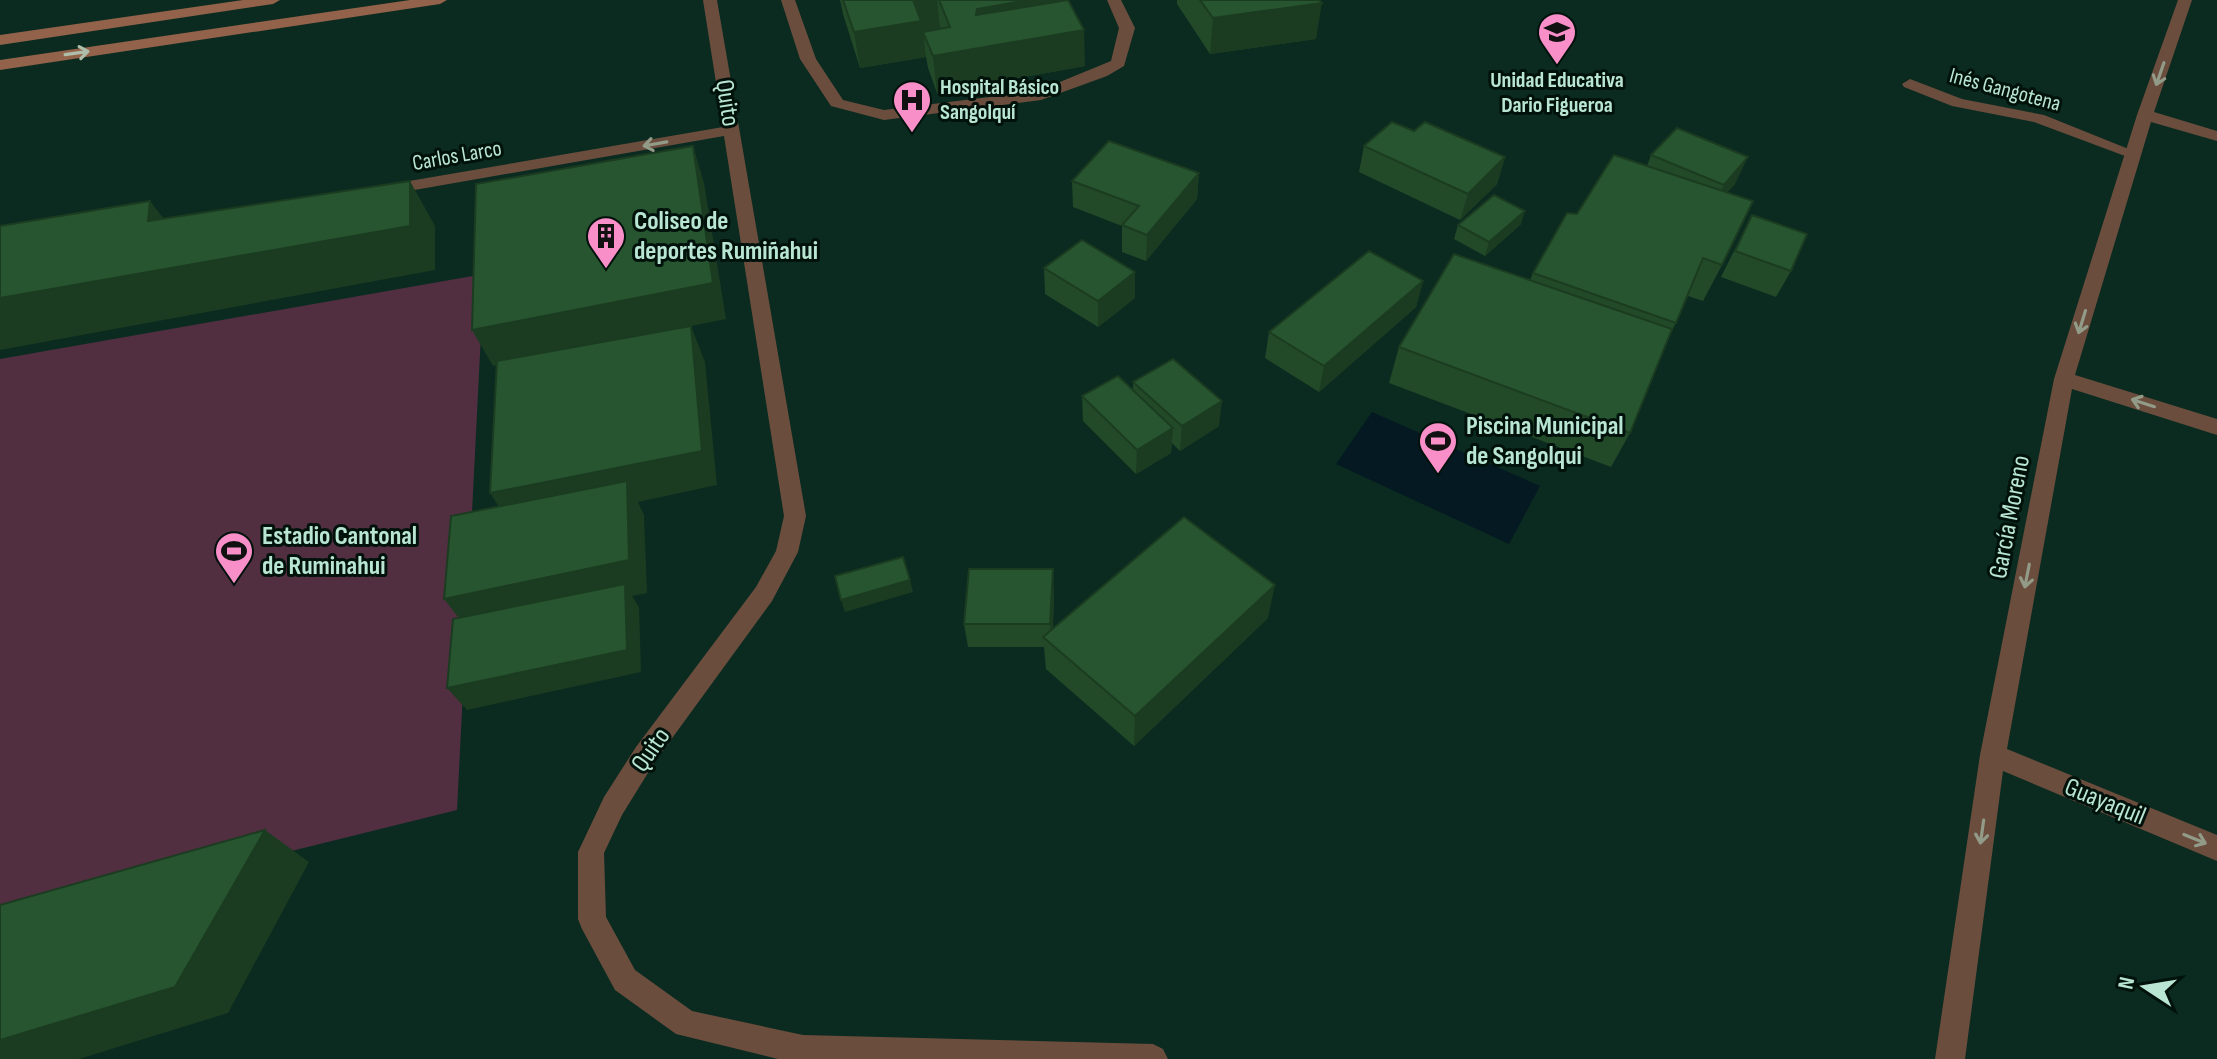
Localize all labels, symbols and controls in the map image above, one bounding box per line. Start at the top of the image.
school or university icon: Unidad Educativa Dario Figueroa [1536,11,1578,66]
one-way arrow [64,45,89,60]
one-way arrow [2151,61,2166,86]
street label: Inés Gangotena [1946,62,2064,118]
place label: Unidad Educativa Dario Figueroa [1490,67,1624,119]
place label: Hospital Básico Sangolquí [940,74,1059,126]
street label: Quito [708,77,746,129]
hospital icon: Hospital Básico Sangolquí [891,79,933,134]
street label: Carlos Larco [410,135,504,177]
one-way arrow [643,137,668,152]
place label: Coliseo de deportes Rumiñahui [634,206,818,267]
building icon: Coliseo de deportes Rumiñahui [585,215,627,270]
one-way arrow [2074,308,2089,334]
one-way arrow [2130,395,2155,410]
place label: Piscina Municipal de Sangolqui [1466,411,1624,472]
sports icon: Piscina Municipal de Sangolqui [1417,420,1459,475]
street label: García Moreno [1983,453,2037,581]
place label: Estadio Cantonal de Ruminahui [262,521,417,582]
sports icon: Estadio Cantonal de Ruminahui [213,530,255,585]
one-way arrow [2019,562,2034,588]
street label: Quito [625,722,677,778]
street label: Guayaquil [2060,772,2150,832]
one-way arrow [1974,818,1989,844]
one-way arrow [2182,832,2207,847]
north arrow [2105,947,2185,1027]
text: N [2112,975,2141,992]

